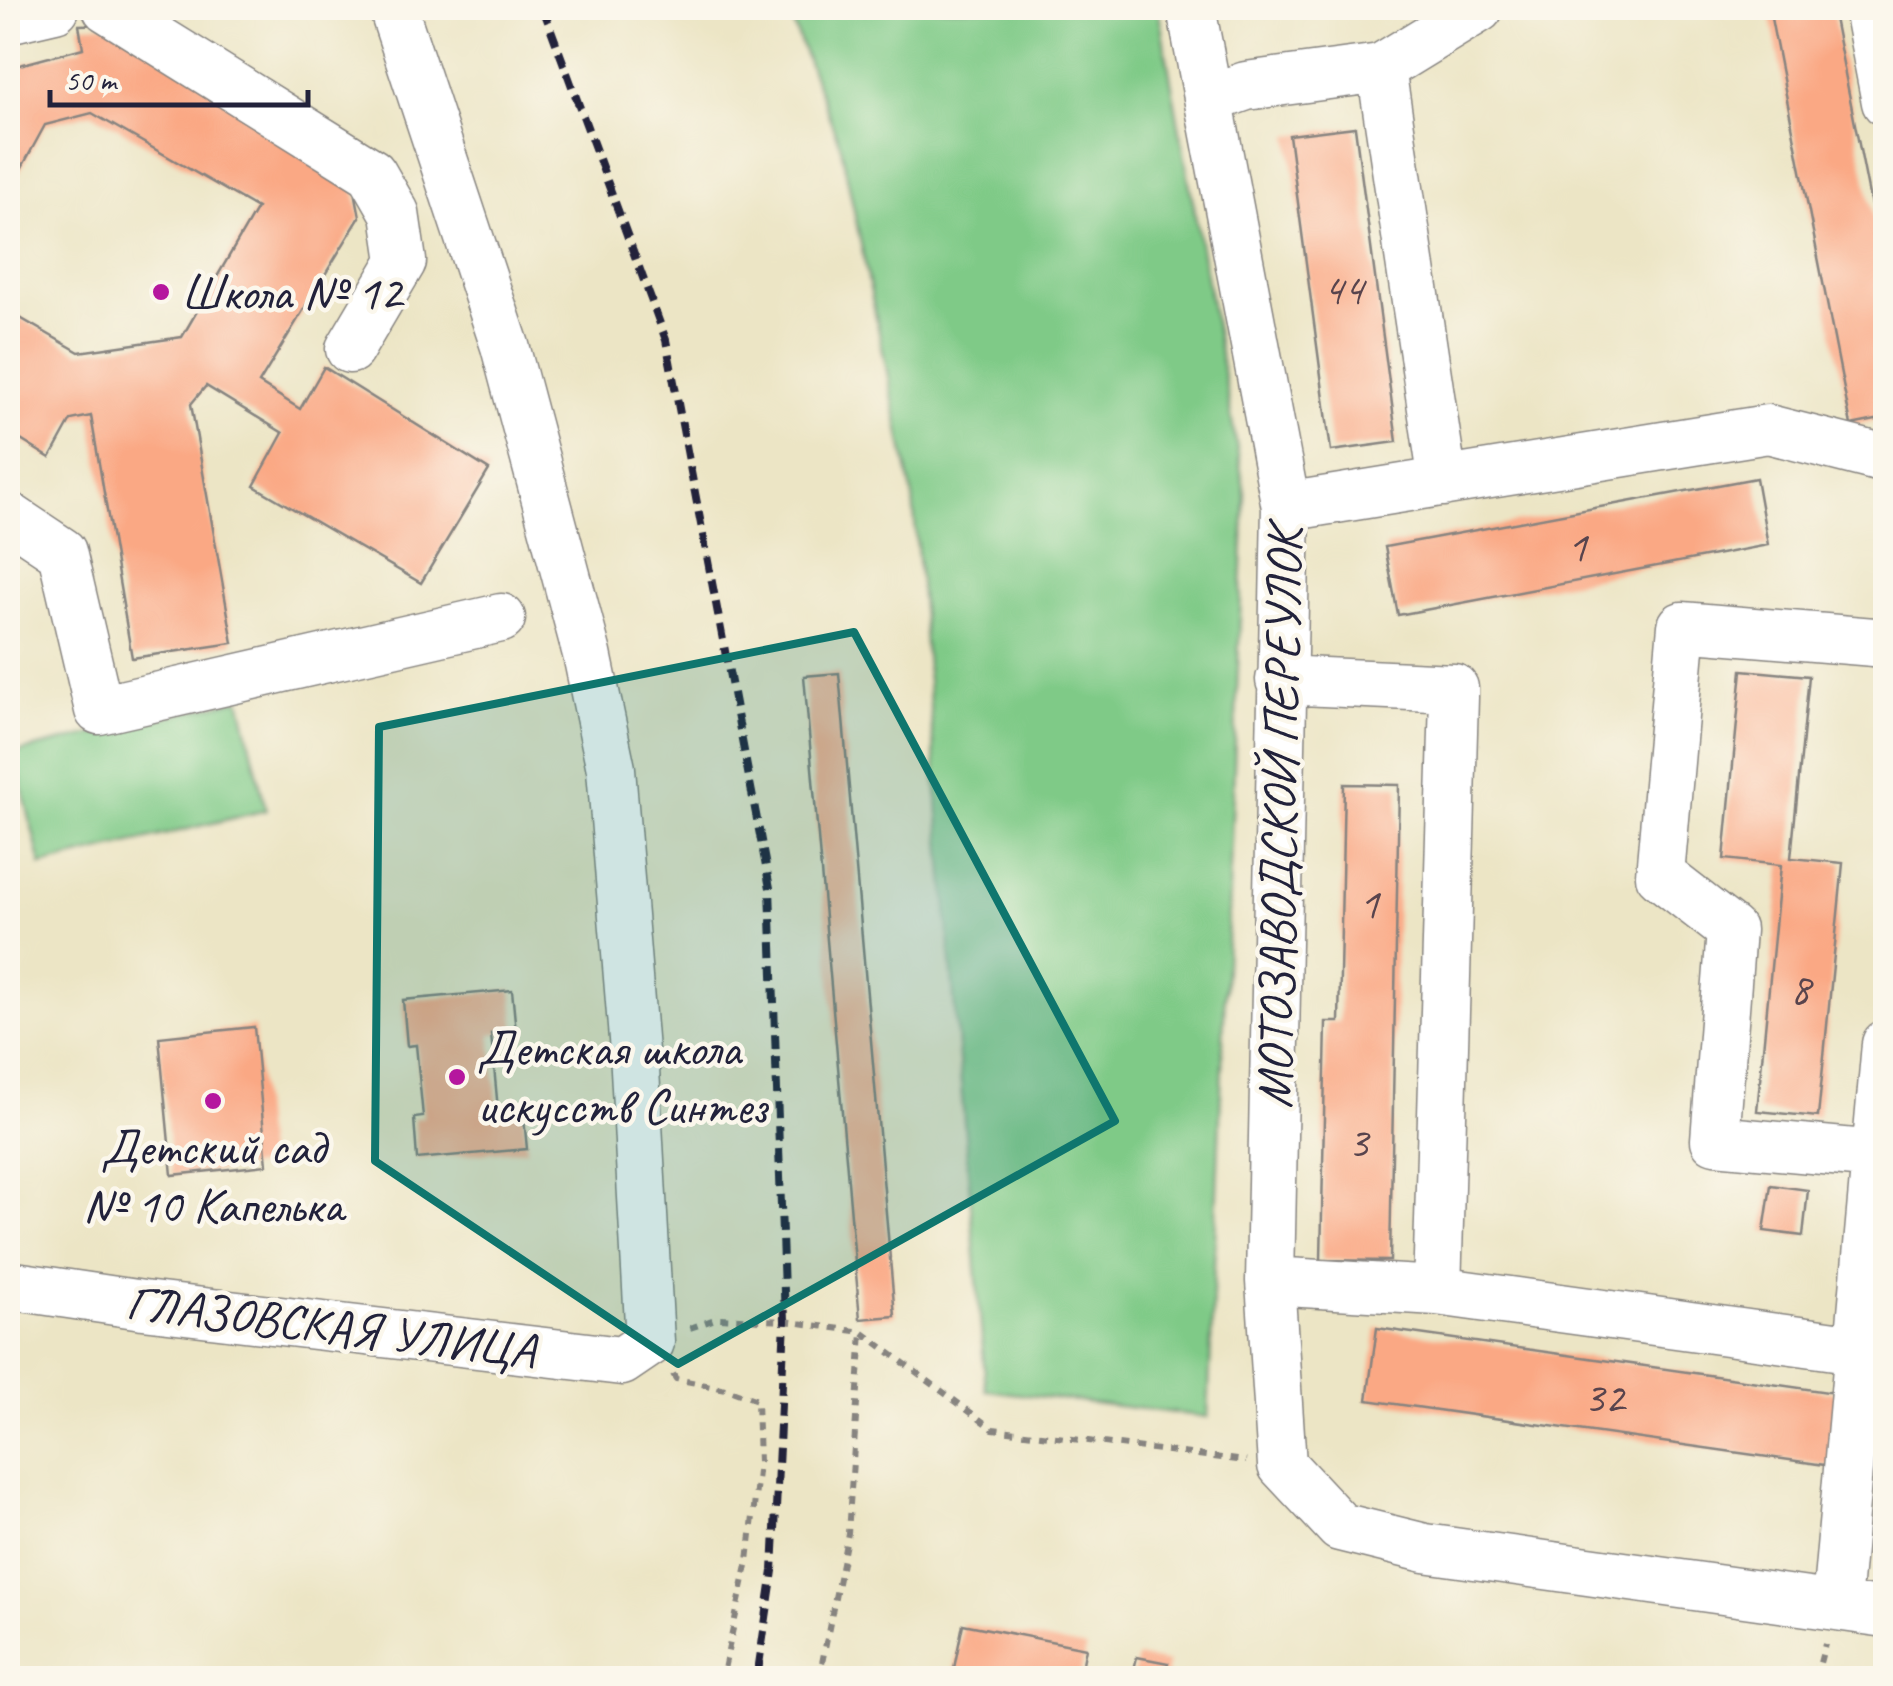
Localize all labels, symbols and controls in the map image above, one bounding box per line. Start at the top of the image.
scale bar [50,45,308,107]
text: 50 m [65,61,118,99]
place label: Школа № 12 [181,261,405,324]
house number: 44 [1323,261,1367,318]
marker: Школа № 12 [150,281,172,303]
street label: МОТОЗАВОДСКОЙ ПЕРЕУЛОК [1242,518,1316,1109]
house number: 1 [1567,518,1590,575]
house number: 1 [1359,875,1382,932]
house number: 8 [1790,960,1814,1017]
place label: Детская школа искусств Синтез [477,1017,769,1138]
marker: Детская школа искусств Синтез [446,1066,468,1088]
marker: Детский сад № 10 Капелька [202,1090,224,1112]
house number: 3 [1348,1114,1371,1171]
place label: Детский сад № 10 Капелька [83,1116,348,1237]
street label: ГЛАЗОВСКАЯ УЛИЦА [123,1270,541,1383]
house number: 32 [1584,1369,1628,1426]

